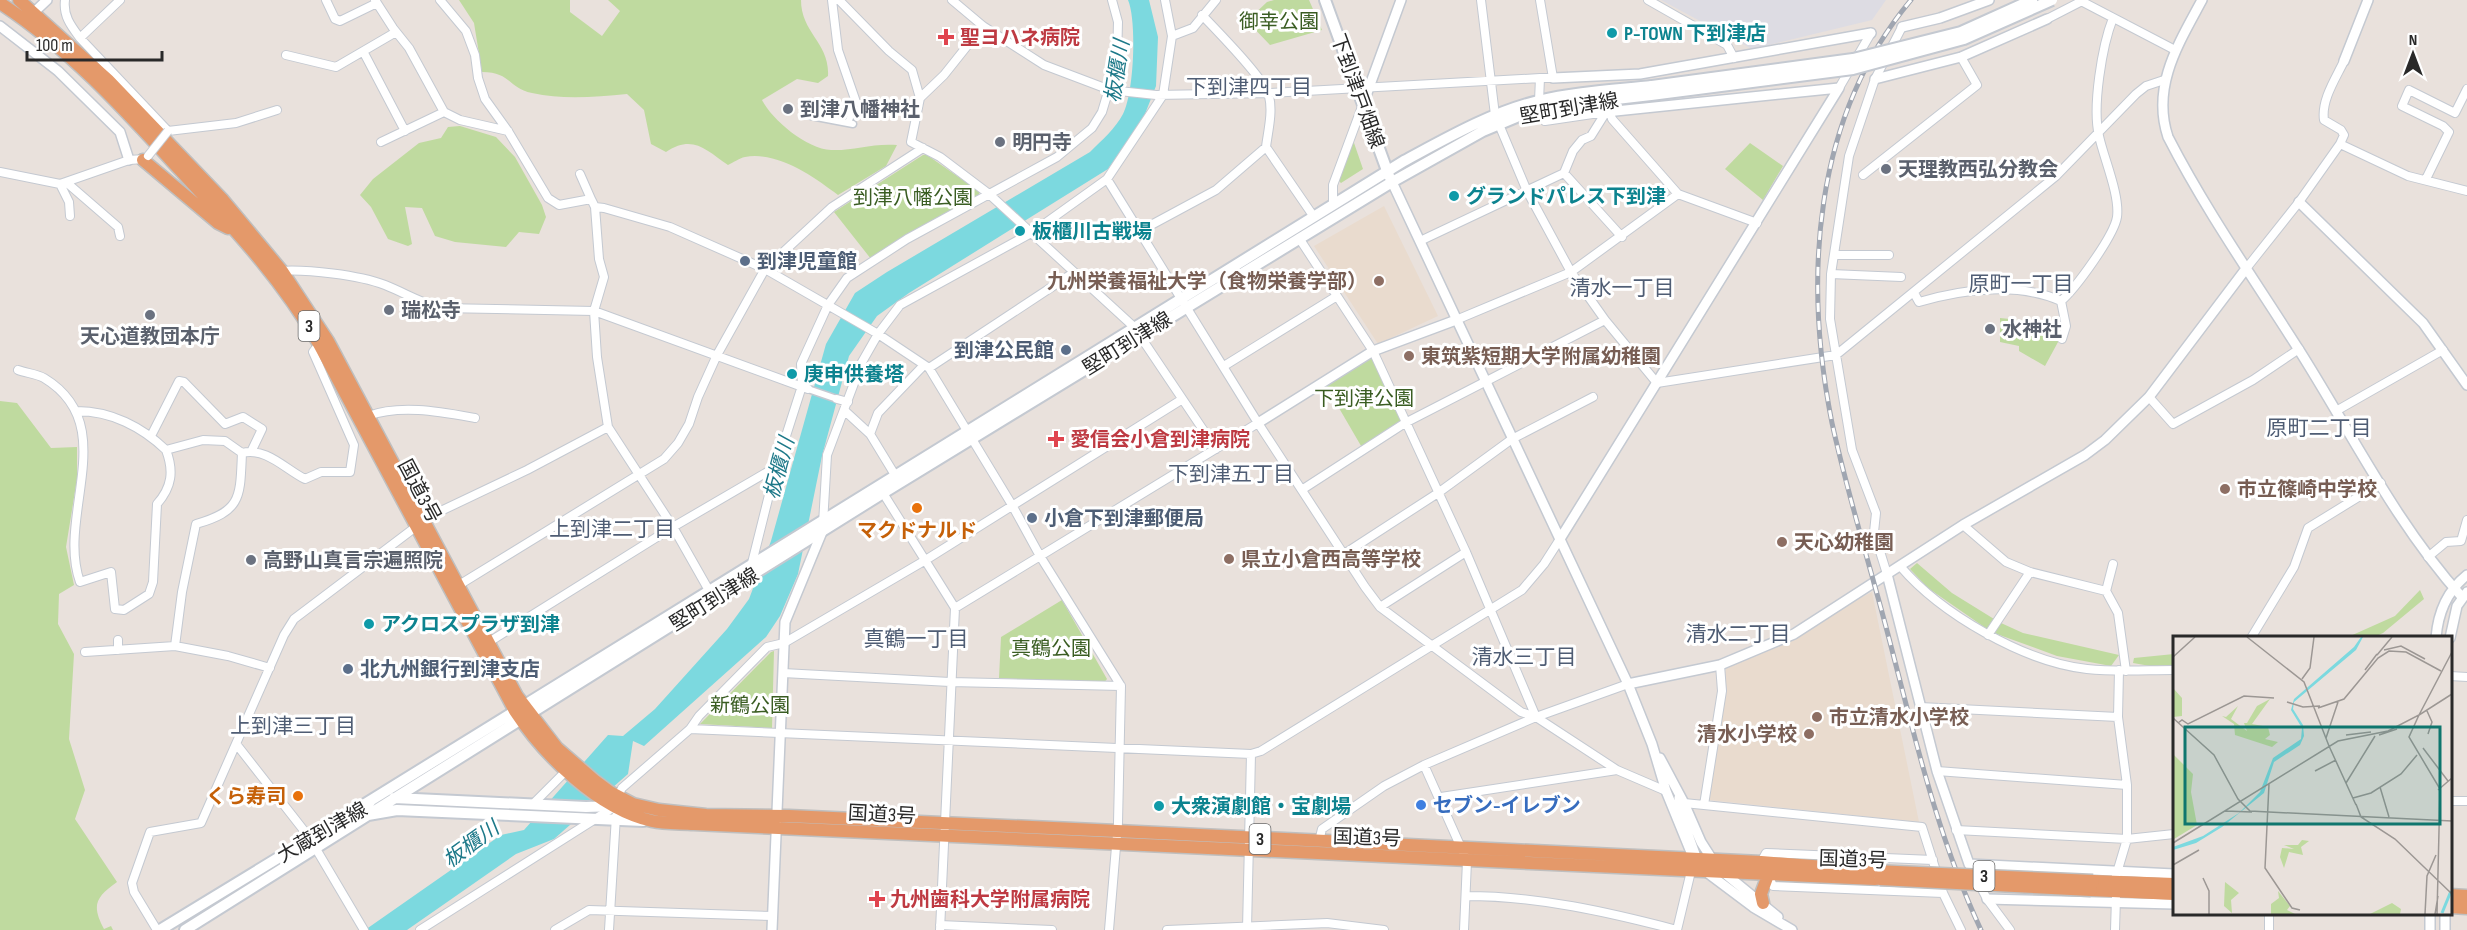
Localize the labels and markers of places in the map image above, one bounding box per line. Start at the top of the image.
place label: P-TOWN 下到津店 [1624,22,1766,46]
place label: 聖ヨハネ病院 [960,26,1080,50]
marker: P-TOWN 下到津店 [1605,26,1619,40]
marker: 聖ヨハネ病院 [937,28,955,46]
place label: 到津八幡神社 [800,98,920,122]
marker: 到津八幡神社 [781,102,795,116]
place label: 明円寺 [1012,131,1072,155]
marker: 明円寺 [993,135,1007,149]
place label: 天理教西弘分教会 [1898,158,2058,182]
marker: 天理教西弘分教会 [1879,162,1893,176]
place label: グランドパレス下到津 [1466,185,1666,209]
marker: グランドパレス下到津 [1447,189,1461,203]
place label: 板櫃川古戦場 [1032,220,1152,244]
marker: 板櫃川古戦場 [1013,224,1027,238]
place label: 到津児童館 [757,250,857,274]
marker: 到津児童館 [738,254,752,268]
place label: 九州栄養福祉大学（食物栄養学部） [1047,270,1367,294]
marker: 九州栄養福祉大学（食物栄養学部） [1372,274,1386,288]
place label: 瑞松寺 [401,299,461,323]
marker: 瑞松寺 [382,303,396,317]
marker: 天心道教団本庁 [143,308,157,322]
place label: 水神社 [2002,318,2062,342]
marker: 水神社 [1983,322,1997,336]
place label: 天心道教団本庁 [80,325,220,349]
place label: 到津公民館 [954,339,1054,363]
marker: 到津公民館 [1059,343,1073,357]
place label: 東筑紫短期大学附属幼稚園 [1421,345,1661,369]
marker: 東筑紫短期大学附属幼稚園 [1402,349,1416,363]
place label: 庚申供養塔 [804,363,904,387]
marker: 庚申供養塔 [785,367,799,381]
place label: 愛信会小倉到津病院 [1070,428,1250,452]
marker: 愛信会小倉到津病院 [1047,430,1065,448]
place label: 市立篠崎中学校 [2237,478,2377,502]
marker: 市立篠崎中学校 [2218,482,2232,496]
marker: マクドナルド [910,501,924,515]
place label: 小倉下到津郵便局 [1044,507,1204,531]
marker: 小倉下到津郵便局 [1025,511,1039,525]
place label: マクドナルド [857,519,977,543]
place label: 天心幼稚園 [1794,531,1894,555]
marker: 天心幼稚園 [1775,535,1789,549]
place label: 県立小倉西高等学校 [1241,548,1421,572]
place label: 高野山真言宗遍照院 [263,549,443,573]
marker: 県立小倉西高等学校 [1222,552,1236,566]
marker: 高野山真言宗遍照院 [244,553,258,567]
place label: アクロスプラザ到津 [381,613,560,637]
marker: アクロスプラザ到津 [362,617,376,631]
place label: 北九州銀行到津支店 [360,658,540,682]
marker: 北九州銀行到津支店 [341,662,355,676]
place label: 市立清水小学校 [1829,706,1969,730]
marker: 市立清水小学校 [1810,710,1824,724]
place label: 清水小学校 [1697,723,1797,747]
marker: 清水小学校 [1802,727,1816,741]
place label: くら寿司 [206,785,286,809]
marker: くら寿司 [291,789,305,803]
place label: セブン-イレブン [1433,794,1581,818]
place label: 大衆演劇館・宝劇場 [1171,795,1351,819]
marker: セブン-イレブン [1414,798,1428,812]
marker: 大衆演劇館・宝劇場 [1152,799,1166,813]
place label: 九州歯科大学附属病院 [890,888,1090,912]
marker: 九州歯科大学附属病院 [868,890,886,908]

